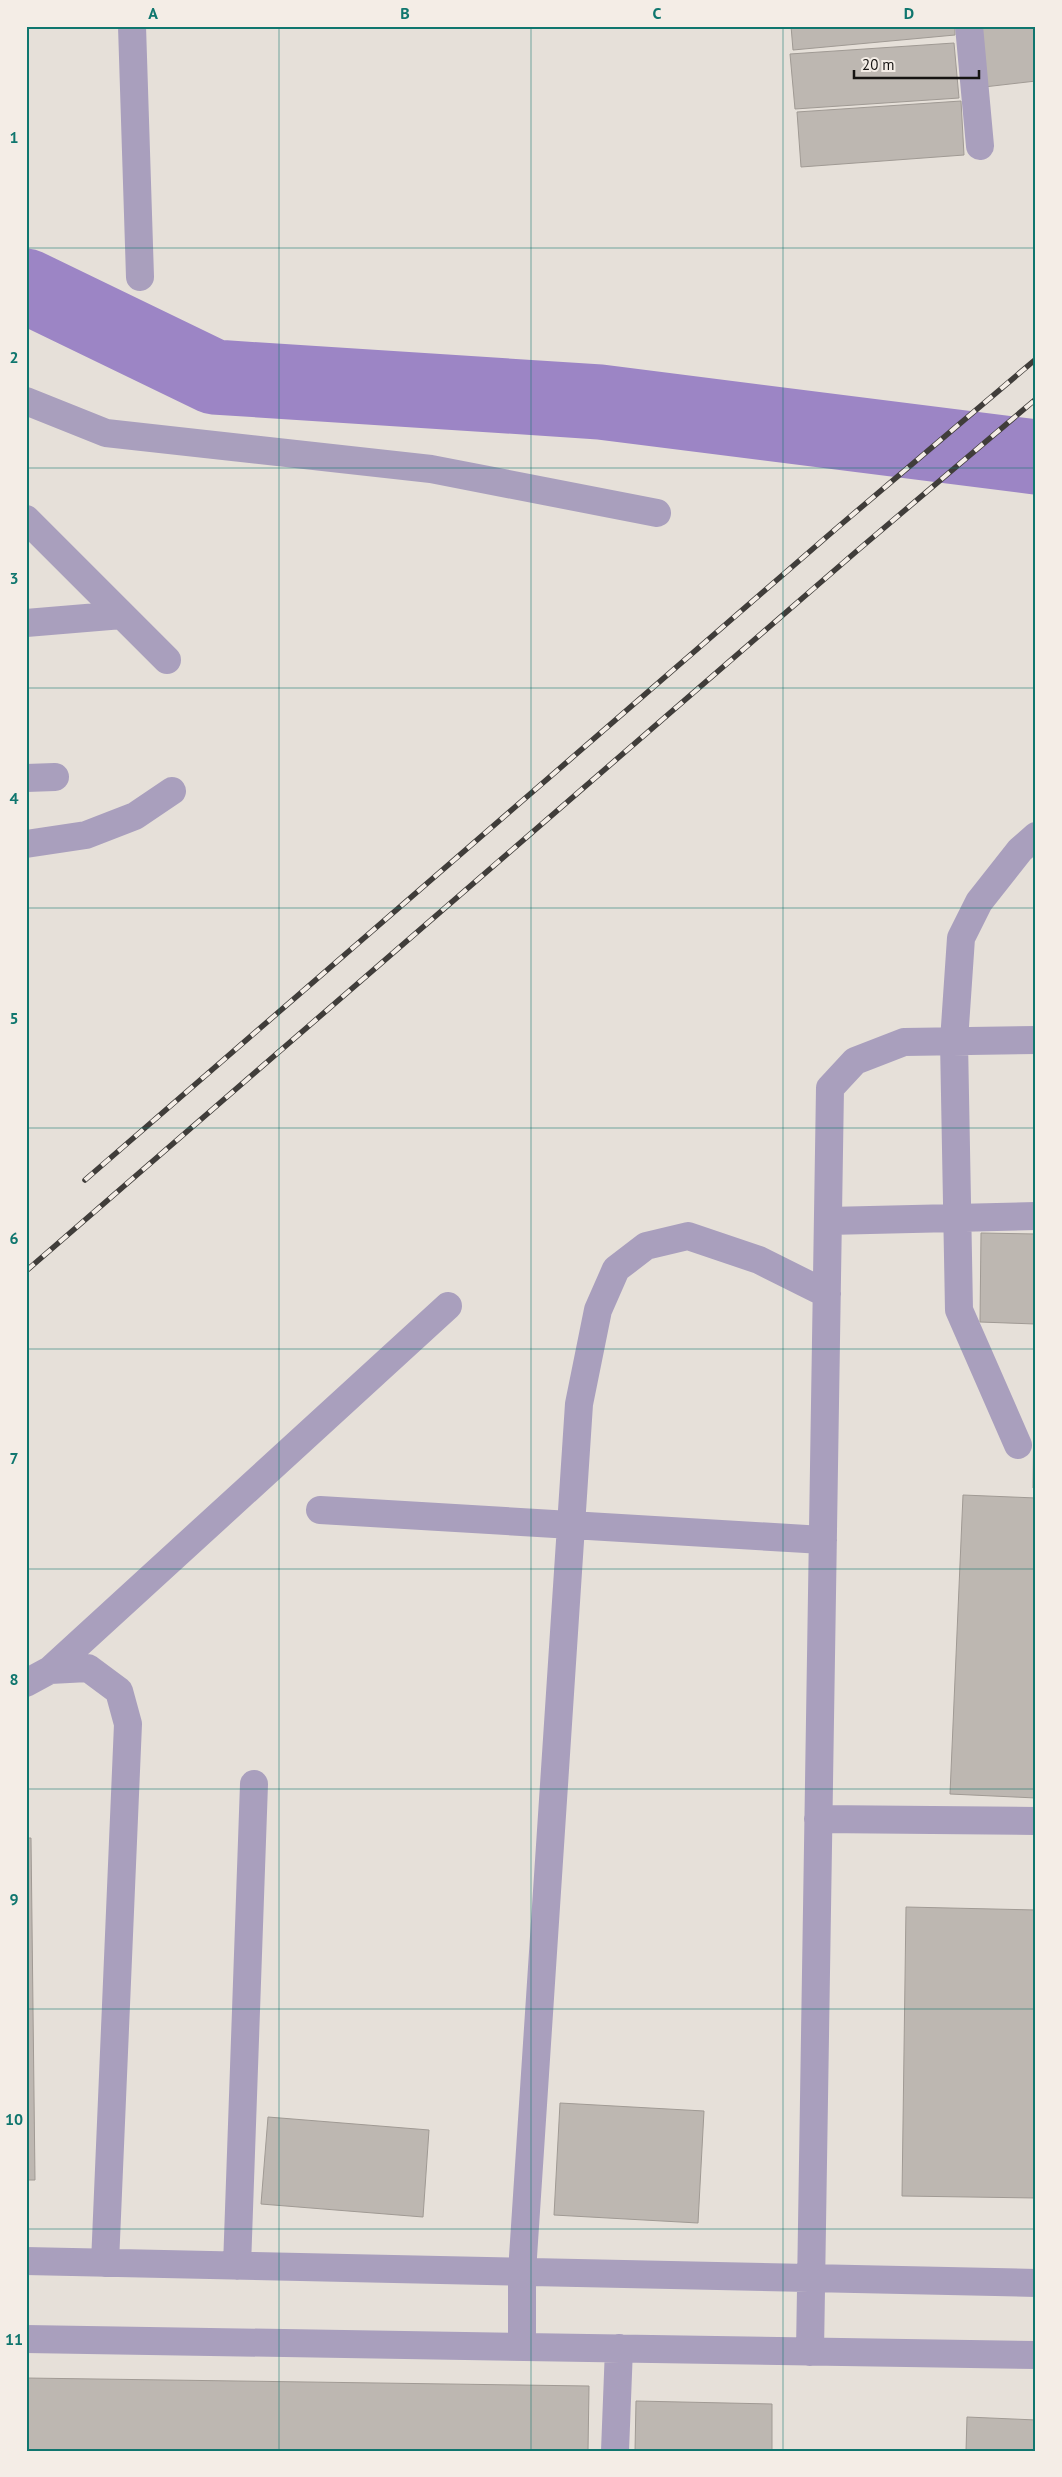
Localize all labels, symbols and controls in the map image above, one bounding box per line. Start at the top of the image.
text: A [148,3,158,23]
text: B [400,3,410,23]
text: C [653,3,662,23]
text: D [904,3,914,23]
scale bar [854,48,980,80]
text: 20 m [862,55,895,74]
text: 1 [9,127,19,147]
text: 2 [9,347,19,367]
text: 3 [9,568,19,588]
text: 4 [9,788,19,808]
text: 5 [9,1008,19,1028]
text: 6 [9,1228,19,1248]
text: 7 [9,1448,19,1468]
text: 8 [9,1669,19,1689]
text: 9 [9,1889,19,1909]
text: 10 [5,2109,23,2129]
text: 11 [5,2329,23,2349]

